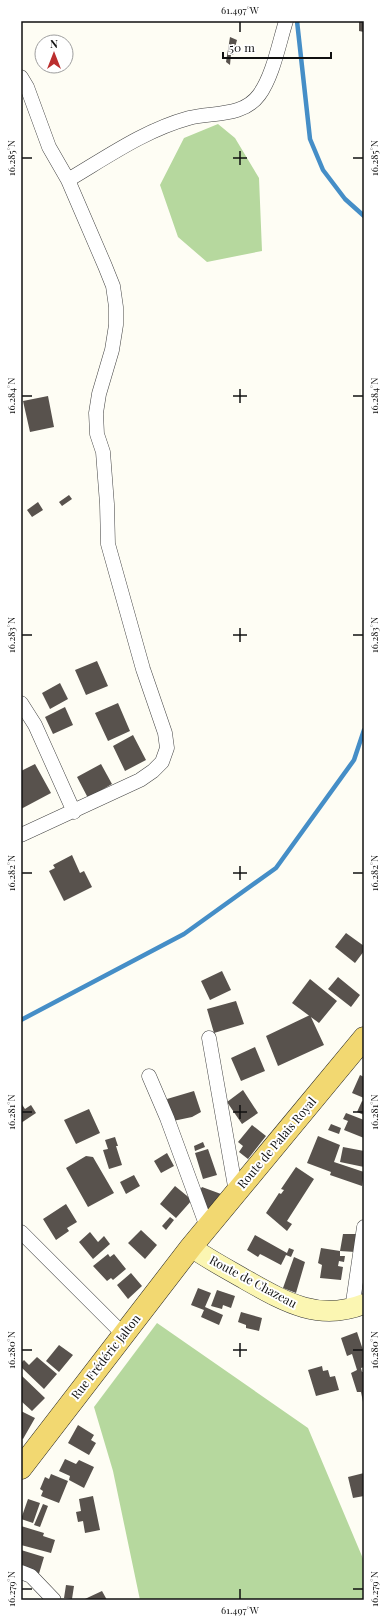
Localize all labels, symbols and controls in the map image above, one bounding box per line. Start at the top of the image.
text: 61.497°W [221,3,260,17]
north arrow [34,34,74,74]
scale bar [223,34,331,60]
text: N [50,36,58,51]
text: 50 m [229,39,255,55]
text: 16.285°N [4,140,18,176]
text: 16.285°N [367,140,381,176]
text: 16.284°N [4,378,18,414]
text: 16.284°N [367,378,381,414]
text: 16.283°N [4,617,18,653]
text: 16.283°N [367,617,381,653]
text: 16.282°N [4,855,18,891]
text: 16.282°N [367,855,381,891]
street label: Route de Palais Royal [233,1093,320,1191]
text: 16.281°N [4,1094,18,1130]
text: 16.281°N [367,1094,381,1130]
street label: Route de Chazeau [207,1251,300,1311]
street label: Rue Frédéric Jalton [67,1311,143,1402]
text: 16.280°N [4,1331,18,1369]
text: 16.280°N [367,1331,381,1369]
text: 16.279°N [4,1571,18,1607]
text: 16.279°N [367,1571,381,1607]
text: 61.497°W [221,1603,260,1617]

